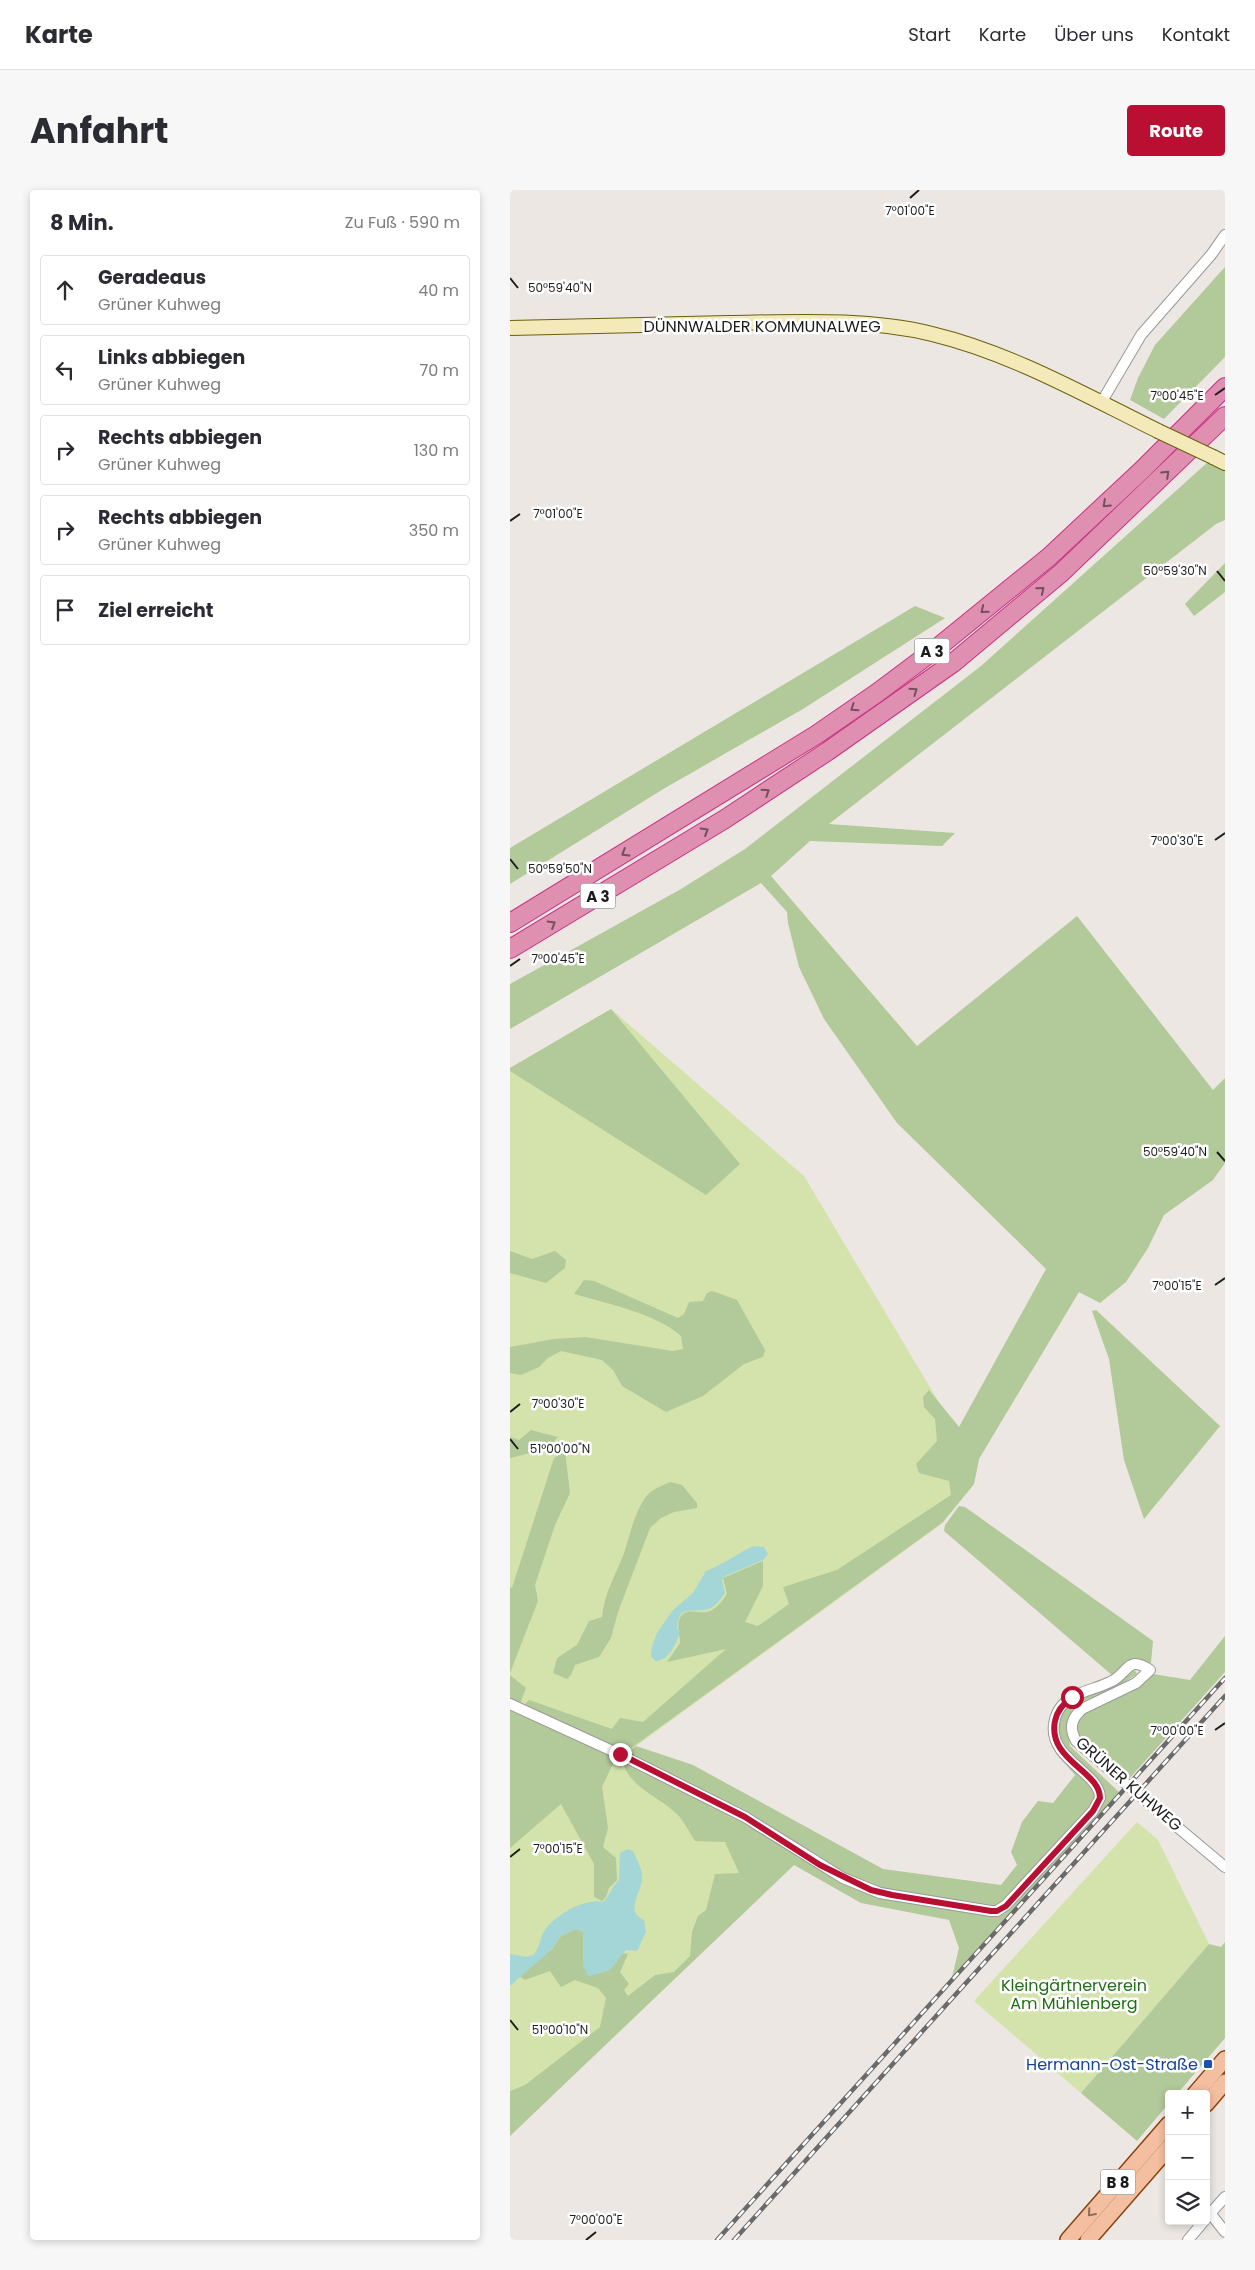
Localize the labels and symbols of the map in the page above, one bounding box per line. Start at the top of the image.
text: 7°01'00"E [885,202,935,219]
text: 50°59'40"N [528,279,592,296]
street label: DÜNNWALDER KOMMUNALWEG [643,315,881,338]
text: 7°00'45"E [1150,387,1204,404]
one-way arrow [1160,471,1169,480]
one-way arrow [1103,498,1112,507]
text: 7°01'00"E [533,505,583,522]
text: 50°59'30"N [1143,562,1207,579]
one-way arrow [1035,587,1044,595]
one-way arrow [980,604,989,613]
road number: A 3 [914,638,950,664]
one-way arrow [908,688,918,697]
one-way arrow [851,702,860,711]
one-way arrow [760,789,769,798]
one-way arrow [700,828,709,837]
text: 7°00'30"E [1151,832,1203,849]
one-way arrow [621,847,630,856]
text: 50°59'50"N [528,860,592,877]
road number: A 3 [580,884,616,908]
one-way arrow [546,920,555,930]
text: 7°00'45"E [531,950,585,967]
text: 50°59'40"N [1143,1143,1207,1160]
text: 7°00'15"E [1152,1277,1202,1294]
text: 7°00'30"E [532,1395,584,1412]
text: 51°00'00"N [530,1440,590,1457]
route start [1061,1686,1084,1709]
text: 7°00'00"E [1150,1722,1204,1739]
street label: GRÜNER KUHWEG [1071,1731,1187,1837]
route end [609,1743,632,1766]
text: 7°00'15"E [533,1840,583,1857]
park label: Kleingärtnerverein Am Mühlenberg [1001,1974,1147,2015]
text: 51°00'10"N [532,2021,588,2038]
place label: Hermann-Ost-Straße [1026,2053,1198,2076]
marker: Hermann-Ost-Straße [1202,2058,1214,2070]
road number: B 8 [1100,2170,1136,2194]
one-way arrow [1088,2208,1097,2217]
text: 7°00'00"E [569,2211,623,2228]

